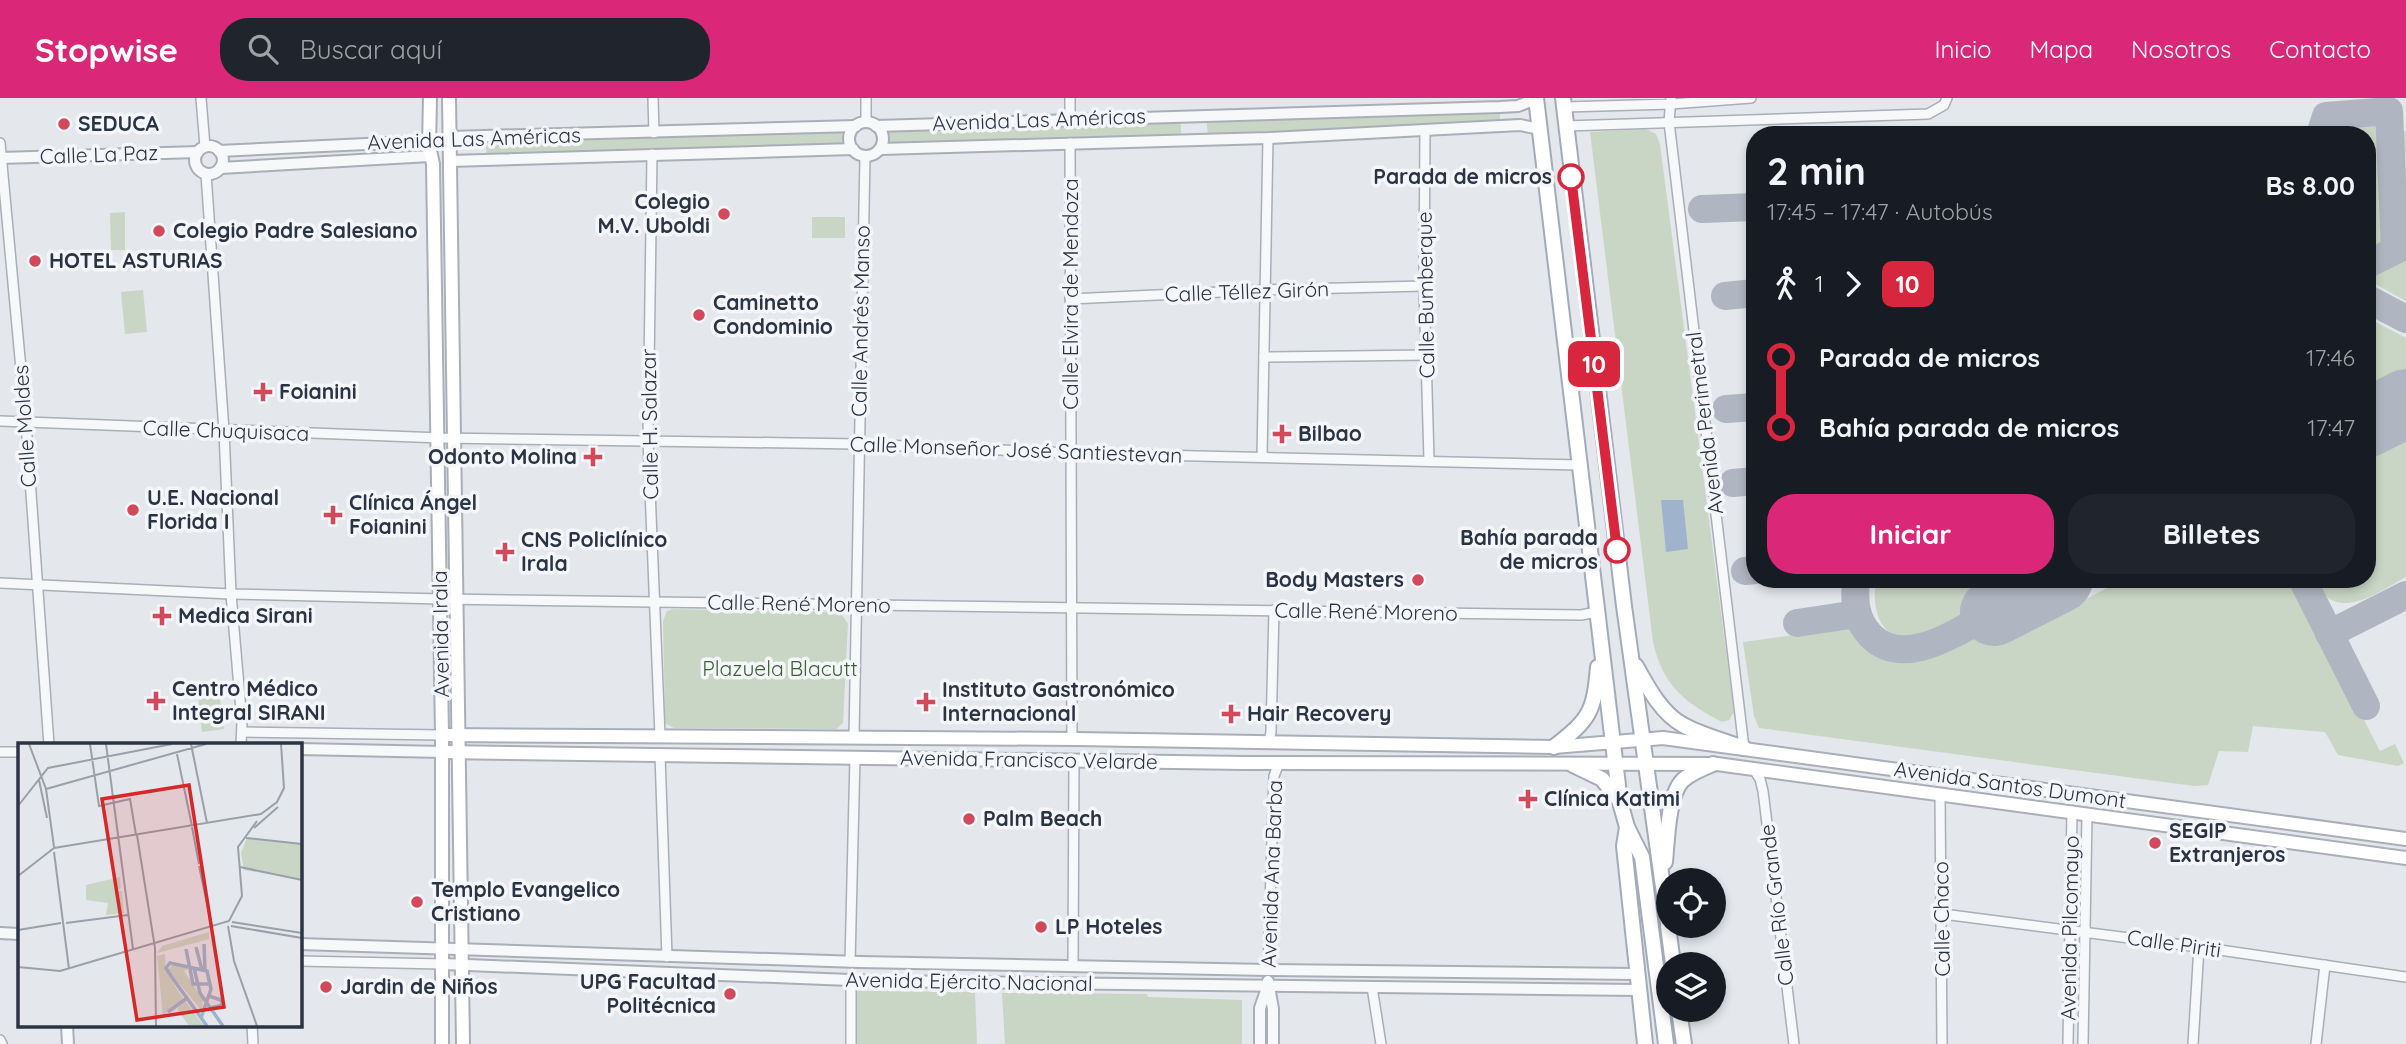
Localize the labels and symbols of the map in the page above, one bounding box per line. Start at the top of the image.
street label: Avenida Las Américas [932,102,1146,136]
place label: SEDUCA [78,110,160,136]
marker: SEDUCA [56,116,72,132]
street label: Avenida Las Américas [367,121,581,155]
street label: Calle La Paz [39,139,159,169]
place label: Parada de micros [1373,163,1552,189]
marker: Parada de micros [1558,164,1584,190]
street label: Calle Elvira de Mendoza [1057,178,1083,410]
place label: Colegio M.V. Uboldi [598,188,710,238]
marker: Colegio M.V. Uboldi [716,206,732,222]
street label: Calle Bumberque [1411,211,1439,379]
place label: Colegio Padre Salesiano [173,217,418,243]
marker: Colegio Padre Salesiano [151,223,167,239]
street label: Calle Andrés Manso [845,225,875,417]
place label: HOTEL ASTURIAS [49,247,223,273]
marker: HOTEL ASTURIAS [27,253,43,269]
street label: Calle Téllez Girón [1164,275,1330,307]
place label: Caminetto Condominio [713,289,833,339]
marker: Caminetto Condominio [691,307,707,323]
street label: Avenida Perimetral [1680,330,1728,516]
line badge: 10 [1562,341,1626,387]
street label: Calle H. Salazar [635,348,663,500]
street label: Calle Moldes [7,364,41,488]
place label: Foianini [279,378,357,404]
marker: Foianini [253,382,273,402]
street label: Calle Chuquisaca [142,414,310,446]
place label: Bilbao [1298,420,1362,446]
marker: Bilbao [1272,424,1292,444]
street label: Calle Monseñor José Santiestevan [849,430,1183,468]
place label: Odonto Molina [428,443,577,469]
marker: Odonto Molina [583,447,603,467]
place label: U.E. Nacional Florida I [147,484,279,534]
place label: Clínica Ángel Foianini [349,489,477,539]
marker: U.E. Nacional Florida I [125,502,141,518]
marker: Clínica Ángel Foianini [323,505,343,525]
place label: Bahía parada de micros [1460,524,1598,574]
place label: CNS Policlínico Irala [521,526,667,576]
marker: Bahía parada de micros [1604,537,1630,563]
marker: CNS Policlínico Irala [495,542,515,562]
place label: Body Masters [1265,566,1404,592]
street label: Avenida Irala [426,570,454,698]
marker: Body Masters [1410,572,1426,588]
street label: Calle René Moreno [707,588,891,618]
street label: Calle René Moreno [1274,596,1458,626]
place label: Medica Sirani [178,602,313,628]
marker: Medica Sirani [152,606,172,626]
park label: Plazuela Blacutt [702,655,858,681]
place label: Centro Médico Integral SIRANI [172,675,325,725]
place label: Instituto Gastronómico Internacional [942,676,1175,726]
marker: Centro Médico Integral SIRANI [146,691,166,711]
marker: Instituto Gastronómico Internacional [916,692,936,712]
place label: Hair Recovery [1247,700,1391,726]
marker: Hair Recovery [1221,704,1241,724]
inset map [18,743,301,1026]
street label: Avenida Francisco Velarde [900,744,1158,774]
street label: Avenida Santos Dumont [1893,755,2128,813]
street label: Avenida Ana Barba [1255,780,1287,968]
place label: Clínica Katimi [1544,785,1680,811]
marker: Clínica Katimi [1518,789,1538,809]
place label: Palm Beach [983,805,1102,831]
marker: Palm Beach [961,811,977,827]
place label: SEGIP Extranjeros [2169,817,2286,867]
street label: Calle Río Grande [1753,823,1799,987]
street label: Avenida Pilcomayo [2054,835,2084,1021]
marker: SEGIP Extranjeros [2147,835,2163,851]
street label: Calle Chaco [1927,861,1955,977]
place label: Templo Evangelico Cristiano [431,876,620,926]
marker: Templo Evangelico Cristiano [409,894,425,910]
place label: LP Hoteles [1055,913,1162,939]
marker: LP Hoteles [1033,919,1049,935]
street label: Calle Piriti [2125,924,2223,962]
street label: Avenida Ejército Nacional [845,966,1093,996]
place label: UPG Facultad Politécnica [580,968,716,1018]
place label: Jardin de Niños [340,973,498,999]
marker: Jardin de Niños [318,979,334,995]
marker: UPG Facultad Politécnica [722,986,738,1002]

